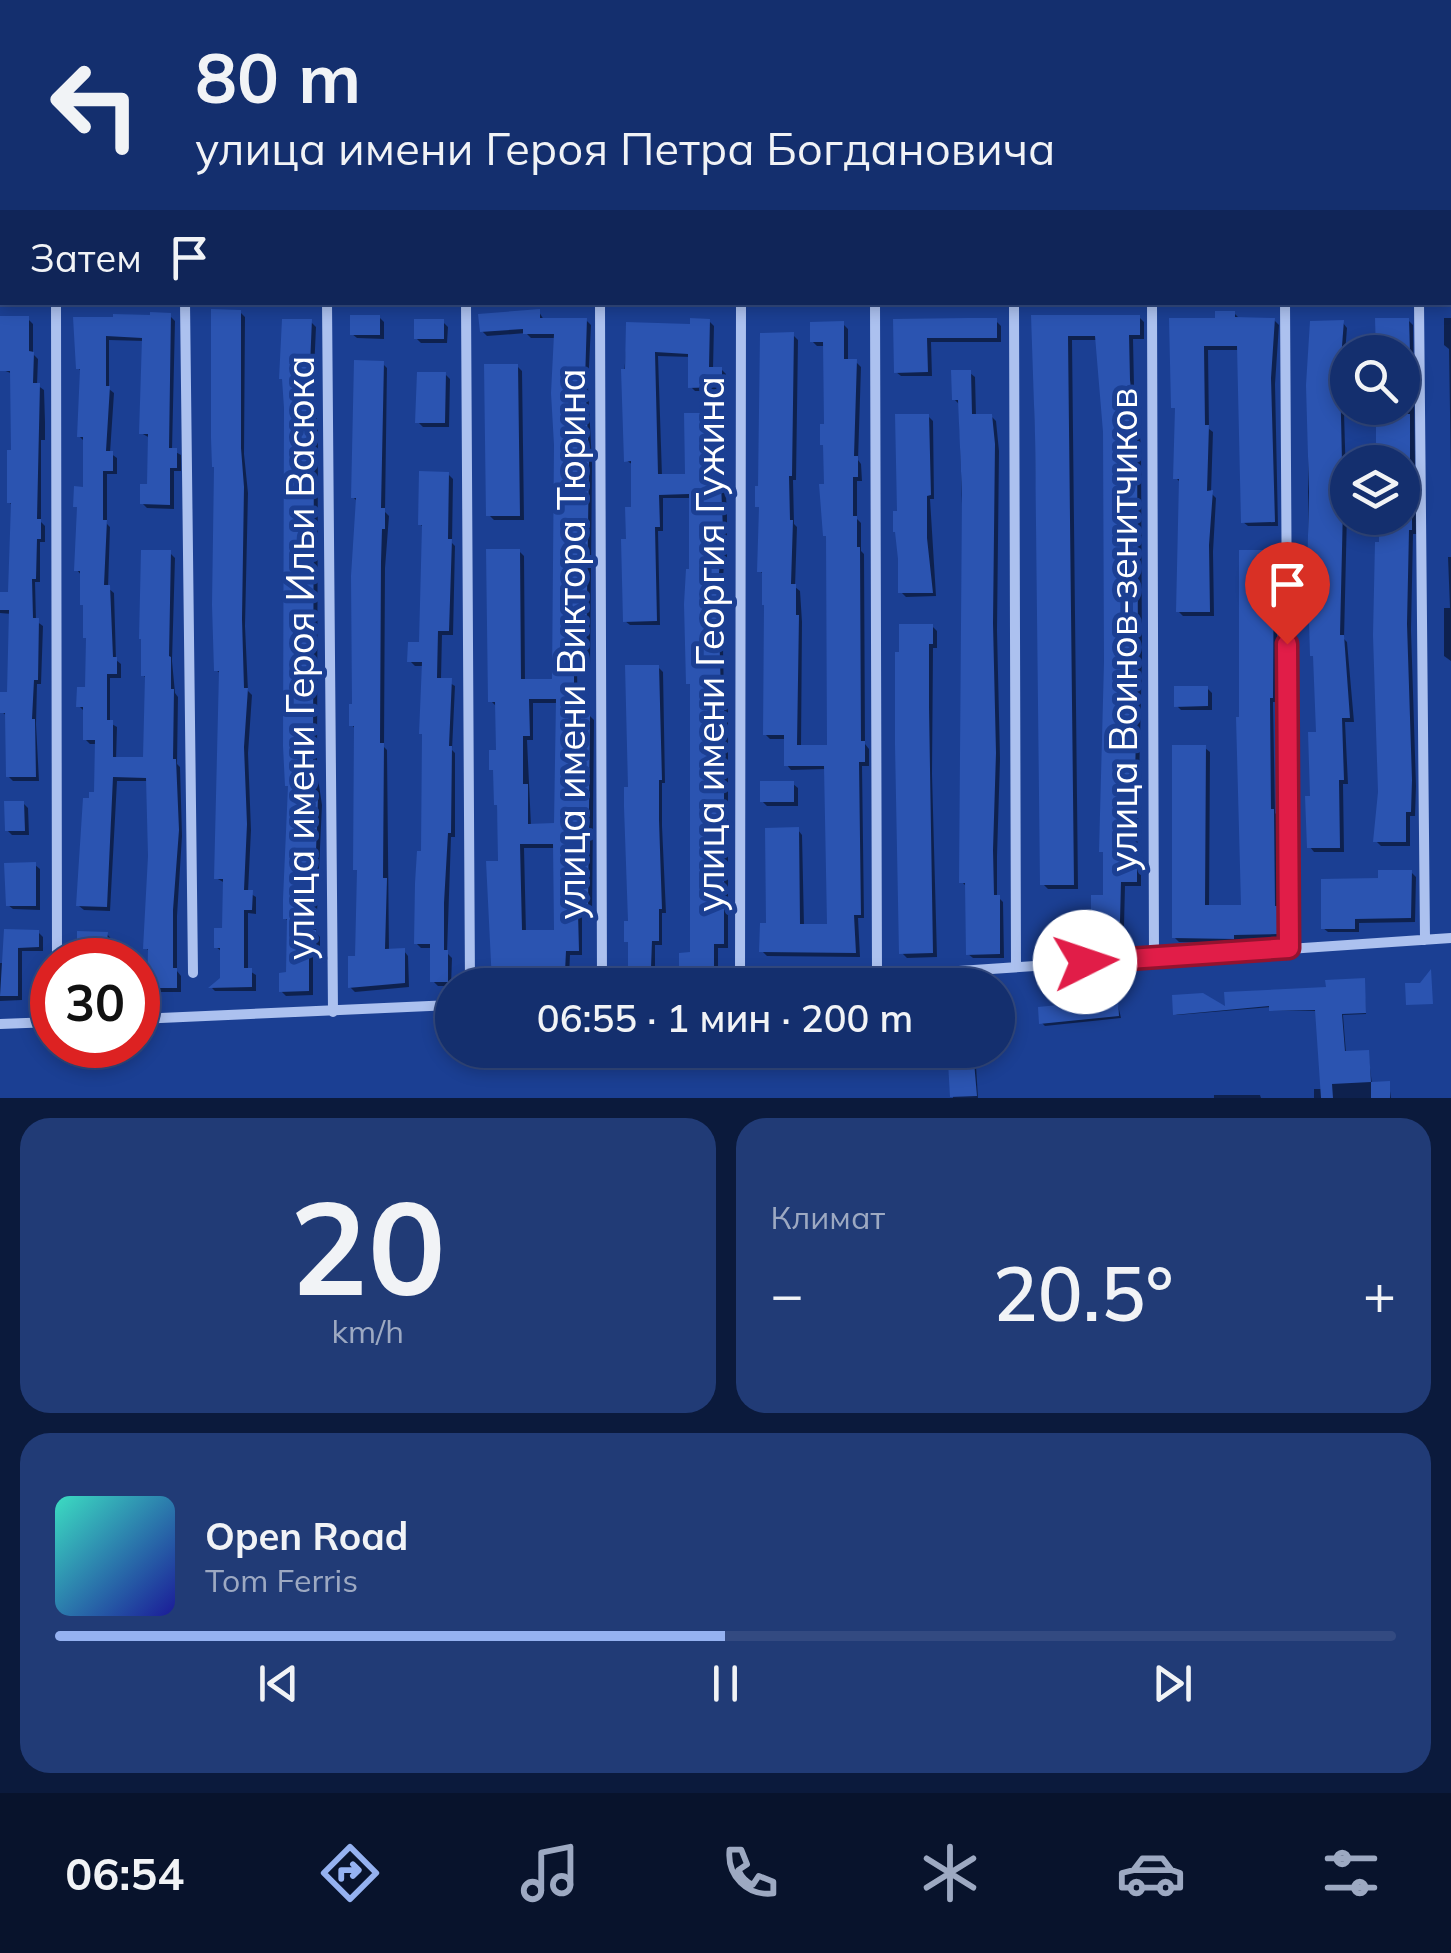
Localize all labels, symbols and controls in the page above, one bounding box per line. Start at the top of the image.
text: 80 m [195,33,361,121]
icon: left [30,40,160,170]
text: улица имени Героя Петра Богдановича [195,120,1056,176]
icon: arrive [162,230,217,285]
text: Затем [30,234,142,282]
map controls [1330,335,1420,535]
button: search [1330,335,1420,425]
street label: улица имени Героя Ильи Васюка [276,356,324,960]
street label: улица имени Виктора Тюрина [547,368,595,920]
street label: улица имени Георгия Гужина [686,376,734,912]
street label: улица Воинов-зенитчиков [1099,388,1147,872]
button: layers [1330,445,1420,535]
pin [1245,542,1330,645]
icon: arrive [1260,557,1315,612]
position arrow [1033,910,1137,1014]
speed limit sign: 30 [30,938,160,1068]
text: 06:55 · 1 мин · 200 m [537,994,913,1042]
text: 20 [290,1164,446,1328]
text: Климат [771,1197,885,1237]
text: 20.5° [993,1246,1174,1340]
text: − [771,1259,804,1328]
text: + [1363,1259,1396,1328]
text: km/h [332,1311,404,1351]
text: Open Road [205,1512,408,1560]
text: Tom Ferris [205,1560,358,1600]
icon: previous [251,1656,306,1711]
icon: pause [698,1656,753,1711]
icon: next [1145,1656,1200,1711]
icon: directions [315,1838,385,1908]
icon: music [515,1838,585,1908]
icon: phone [715,1838,785,1908]
icon: climate [915,1838,985,1908]
icon: car [1116,1838,1186,1908]
icon: filters [1316,1838,1386,1908]
text: 06:54 [65,1845,184,1901]

